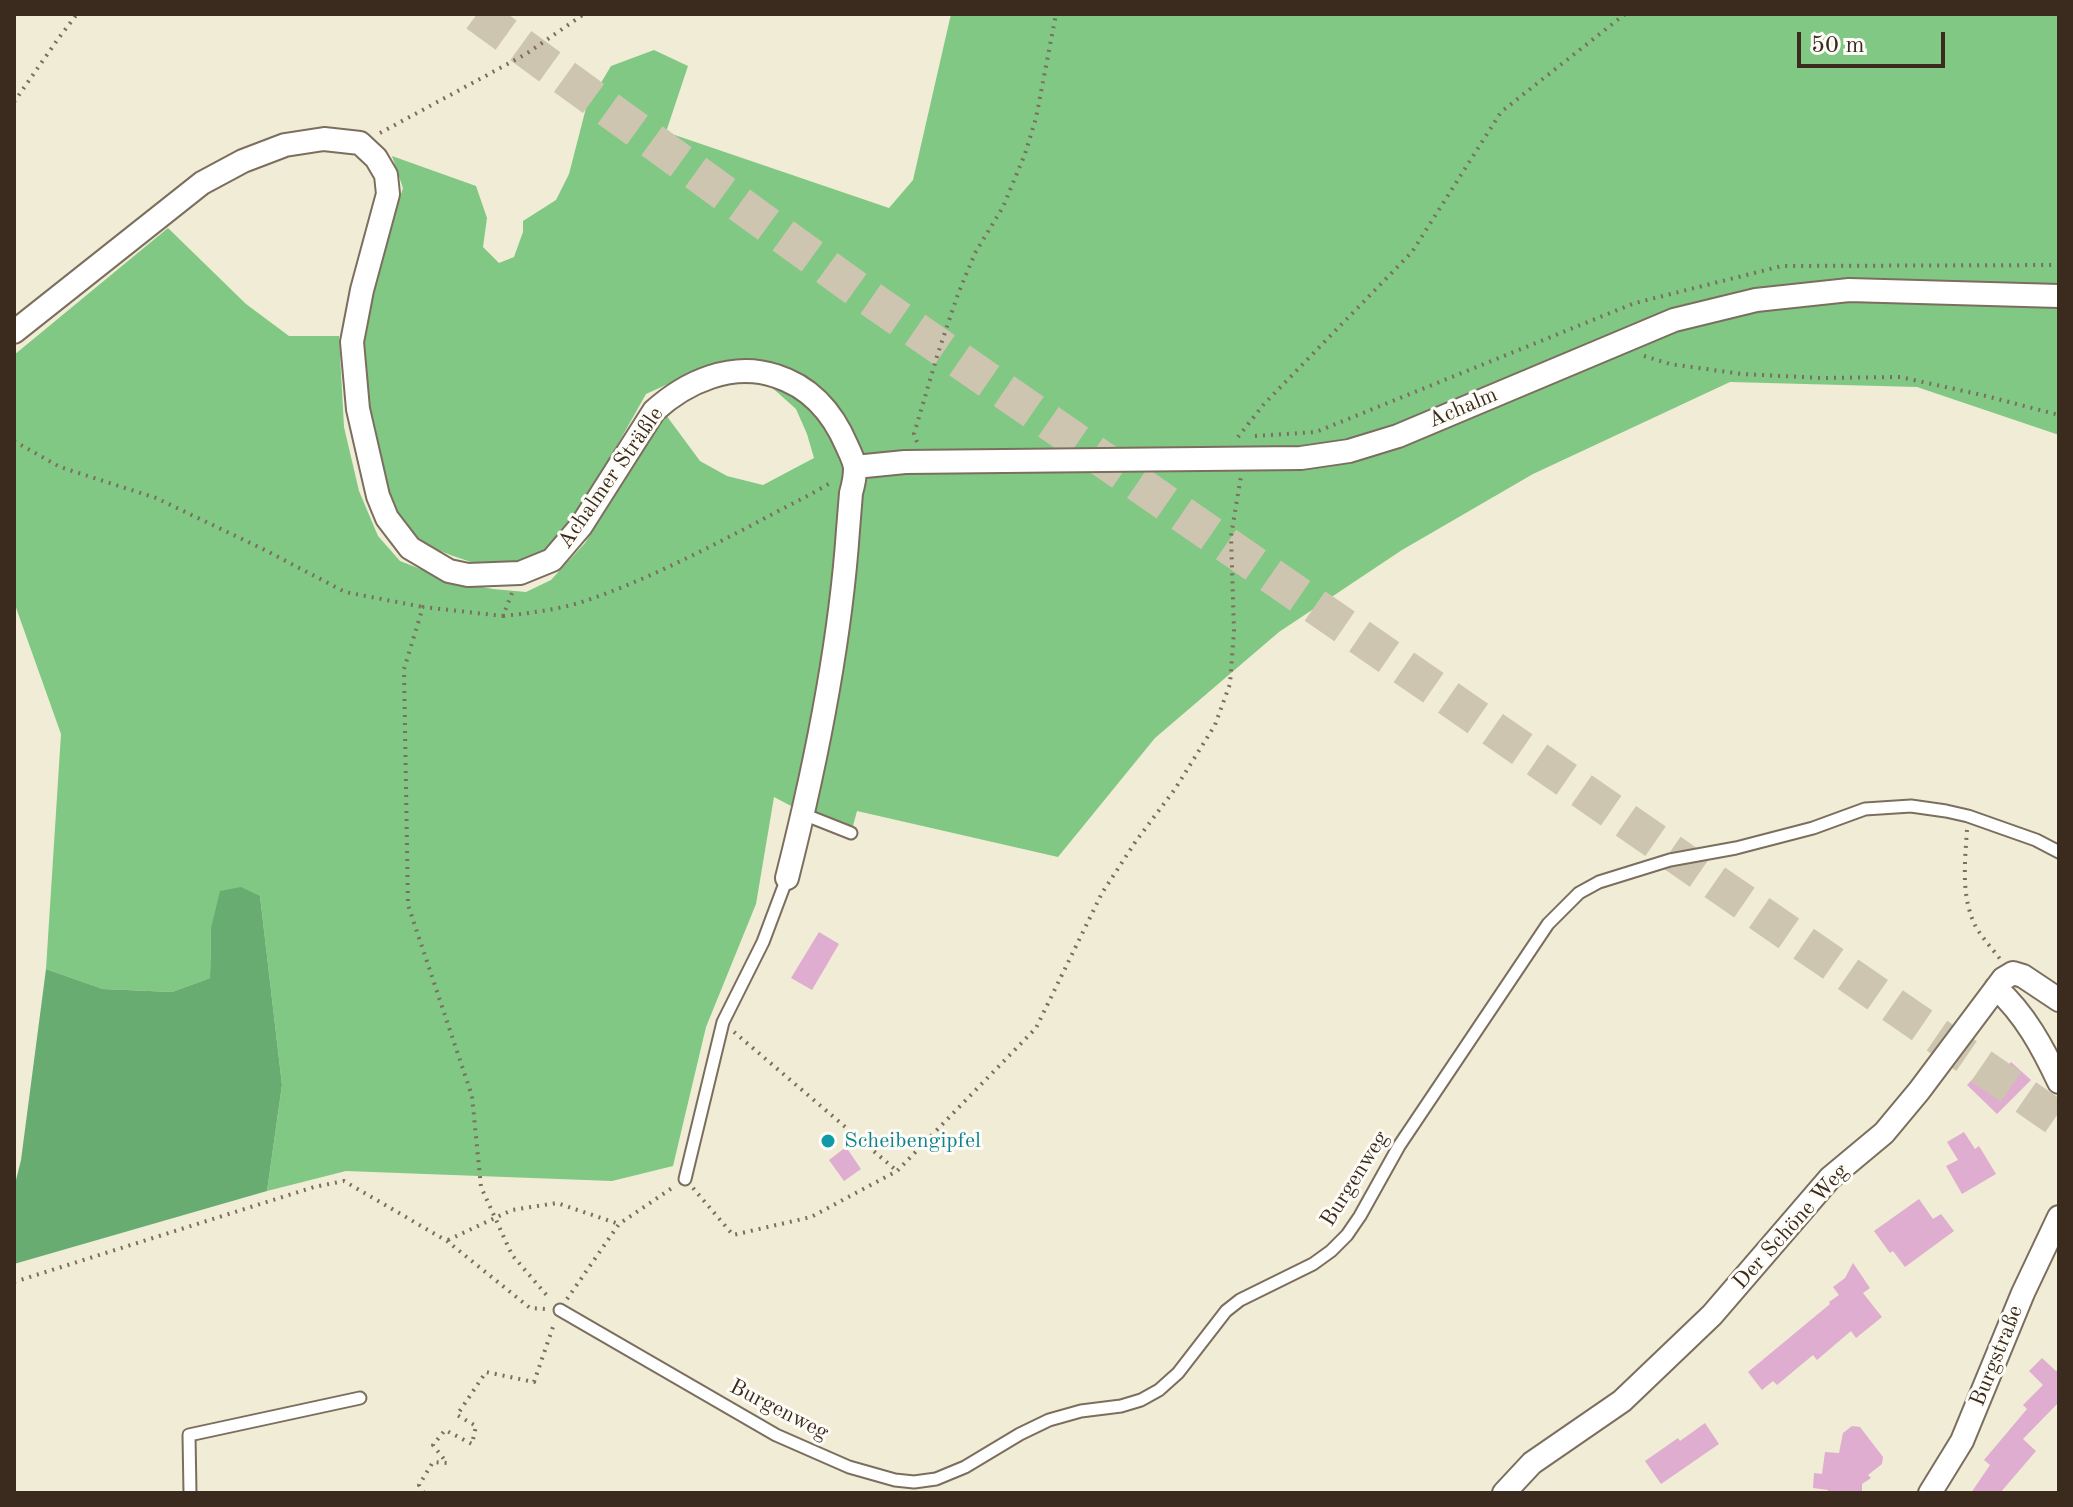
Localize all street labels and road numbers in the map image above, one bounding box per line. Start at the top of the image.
street label: Achalm [1424,382,1502,434]
street label: Achalmer Sträßle [552,402,670,554]
street label: Burgenweg [1315,1126,1395,1232]
street label: Der Schöne Weg [1728,1159,1854,1295]
street label: Burgstraße [1965,1302,2029,1410]
street label: Burgenweg [725,1374,833,1446]

